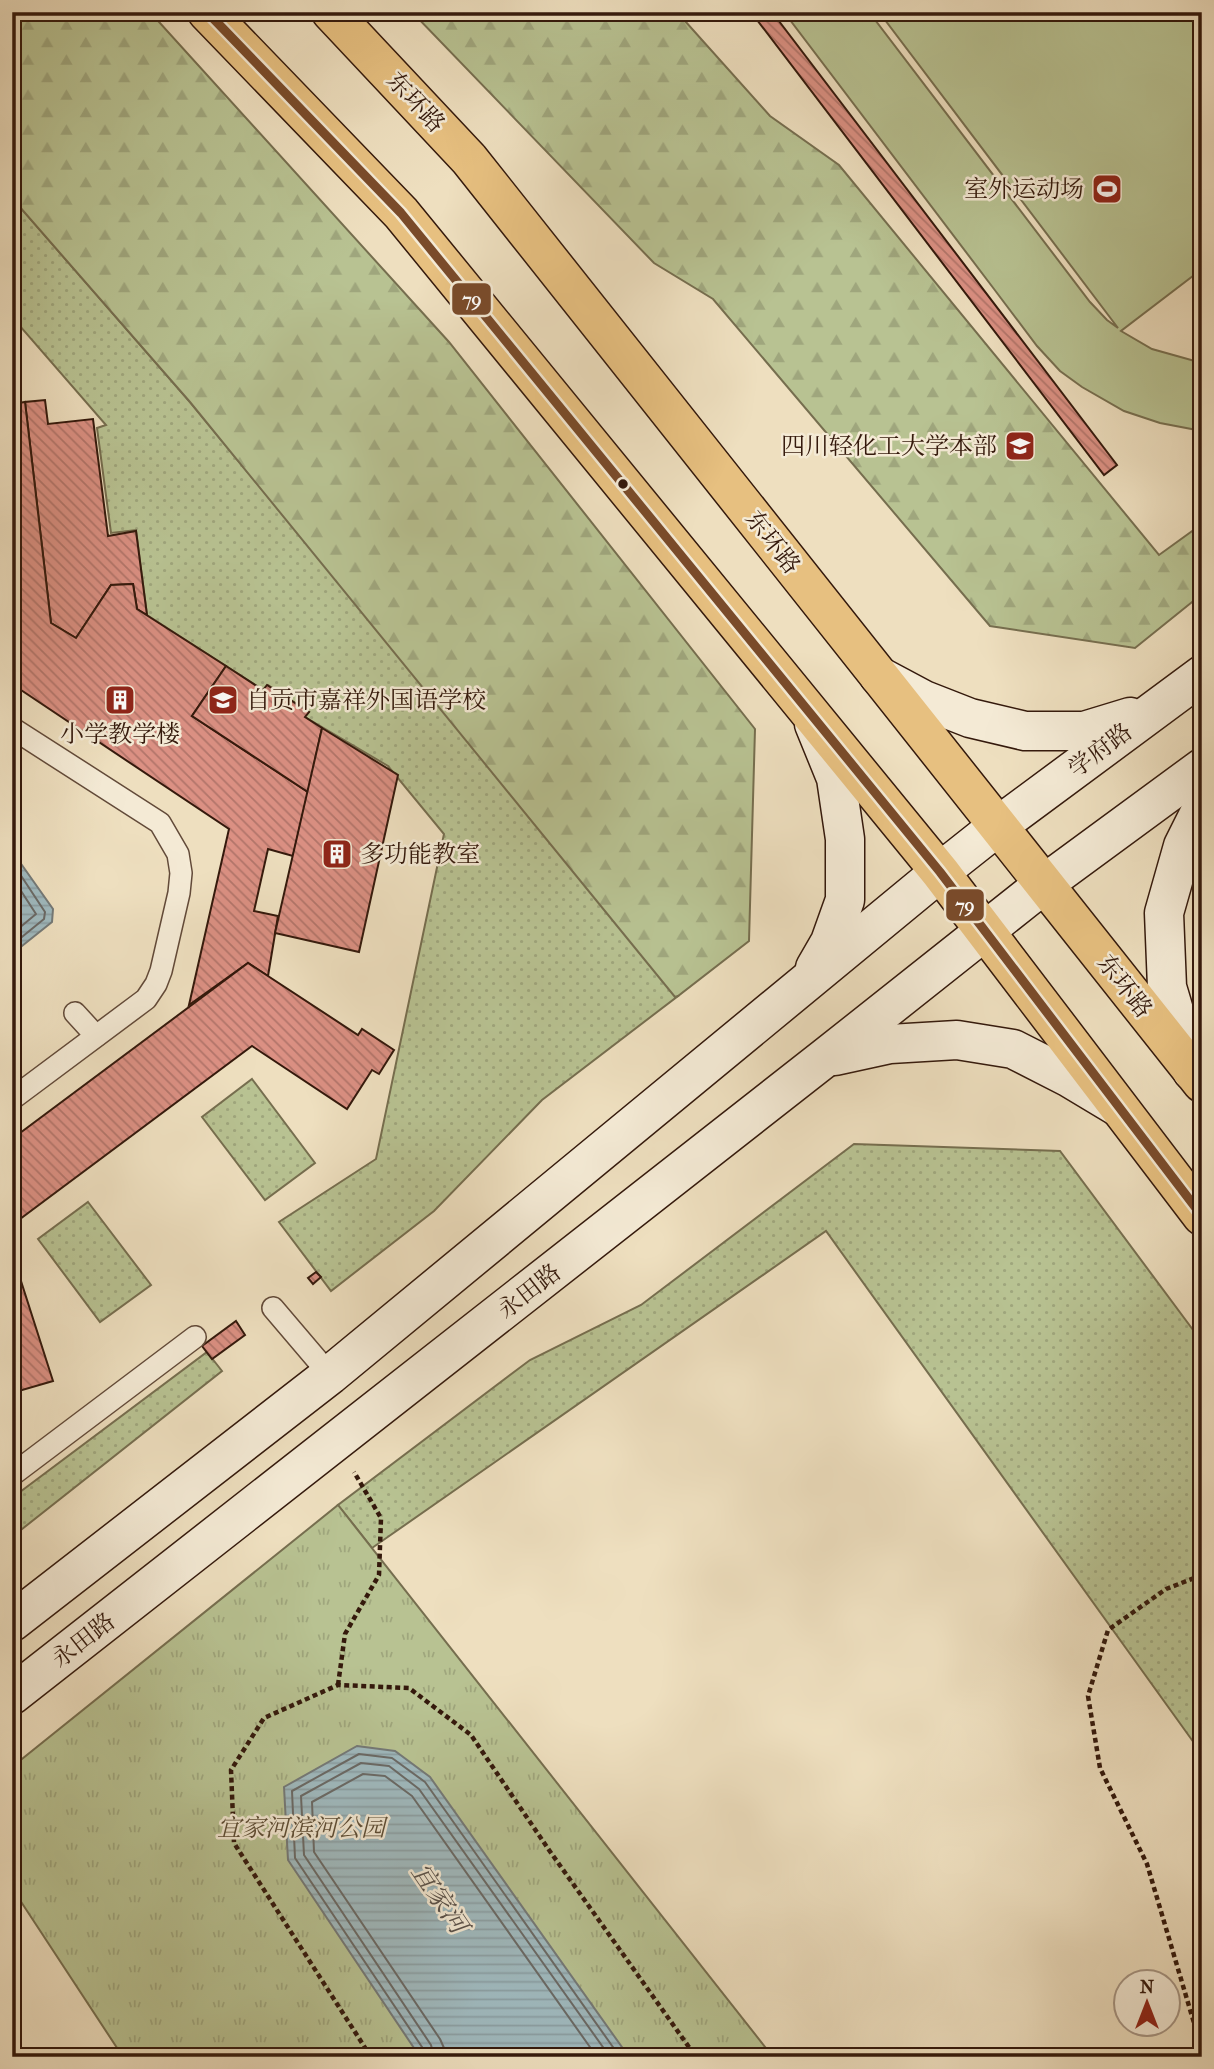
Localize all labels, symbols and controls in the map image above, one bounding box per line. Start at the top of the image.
street label: 东环路 [381,66,451,138]
sports icon: 室外运动场 [1090,172,1124,206]
place label: 室外运动场 [964,175,1084,203]
line badge: 79 [451,282,492,316]
text: 79 [461,289,482,311]
school or university icon: 四川轻化工大学本部 [1003,429,1037,463]
place label: 四川轻化工大学本部 [781,432,997,460]
unlabelled marker [616,477,630,491]
street label: 东环路 [740,505,806,579]
building icon: 小学教学楼 [103,683,137,717]
school or university icon: 自贡市嘉祥外国语学校 [206,683,240,717]
place label: 自贡市嘉祥外国语学校 [246,686,486,714]
street label: 学府路 [1063,717,1137,783]
place label: 小学教学楼 [60,720,180,748]
building icon: 多功能教室 [320,837,354,871]
place label: 多功能教室 [360,840,480,868]
line badge: 79 [945,888,985,922]
text: 79 [954,895,975,917]
street label: 东环路 [1092,949,1158,1023]
street label: 永田路 [492,1258,566,1324]
street label: 永田路 [46,1607,120,1673]
park label: 宜家河滨河公园 [217,1814,389,1842]
water label: 宜家河 [405,1857,476,1943]
north arrow [1112,1968,1182,2038]
text: N [1140,1976,1155,1998]

